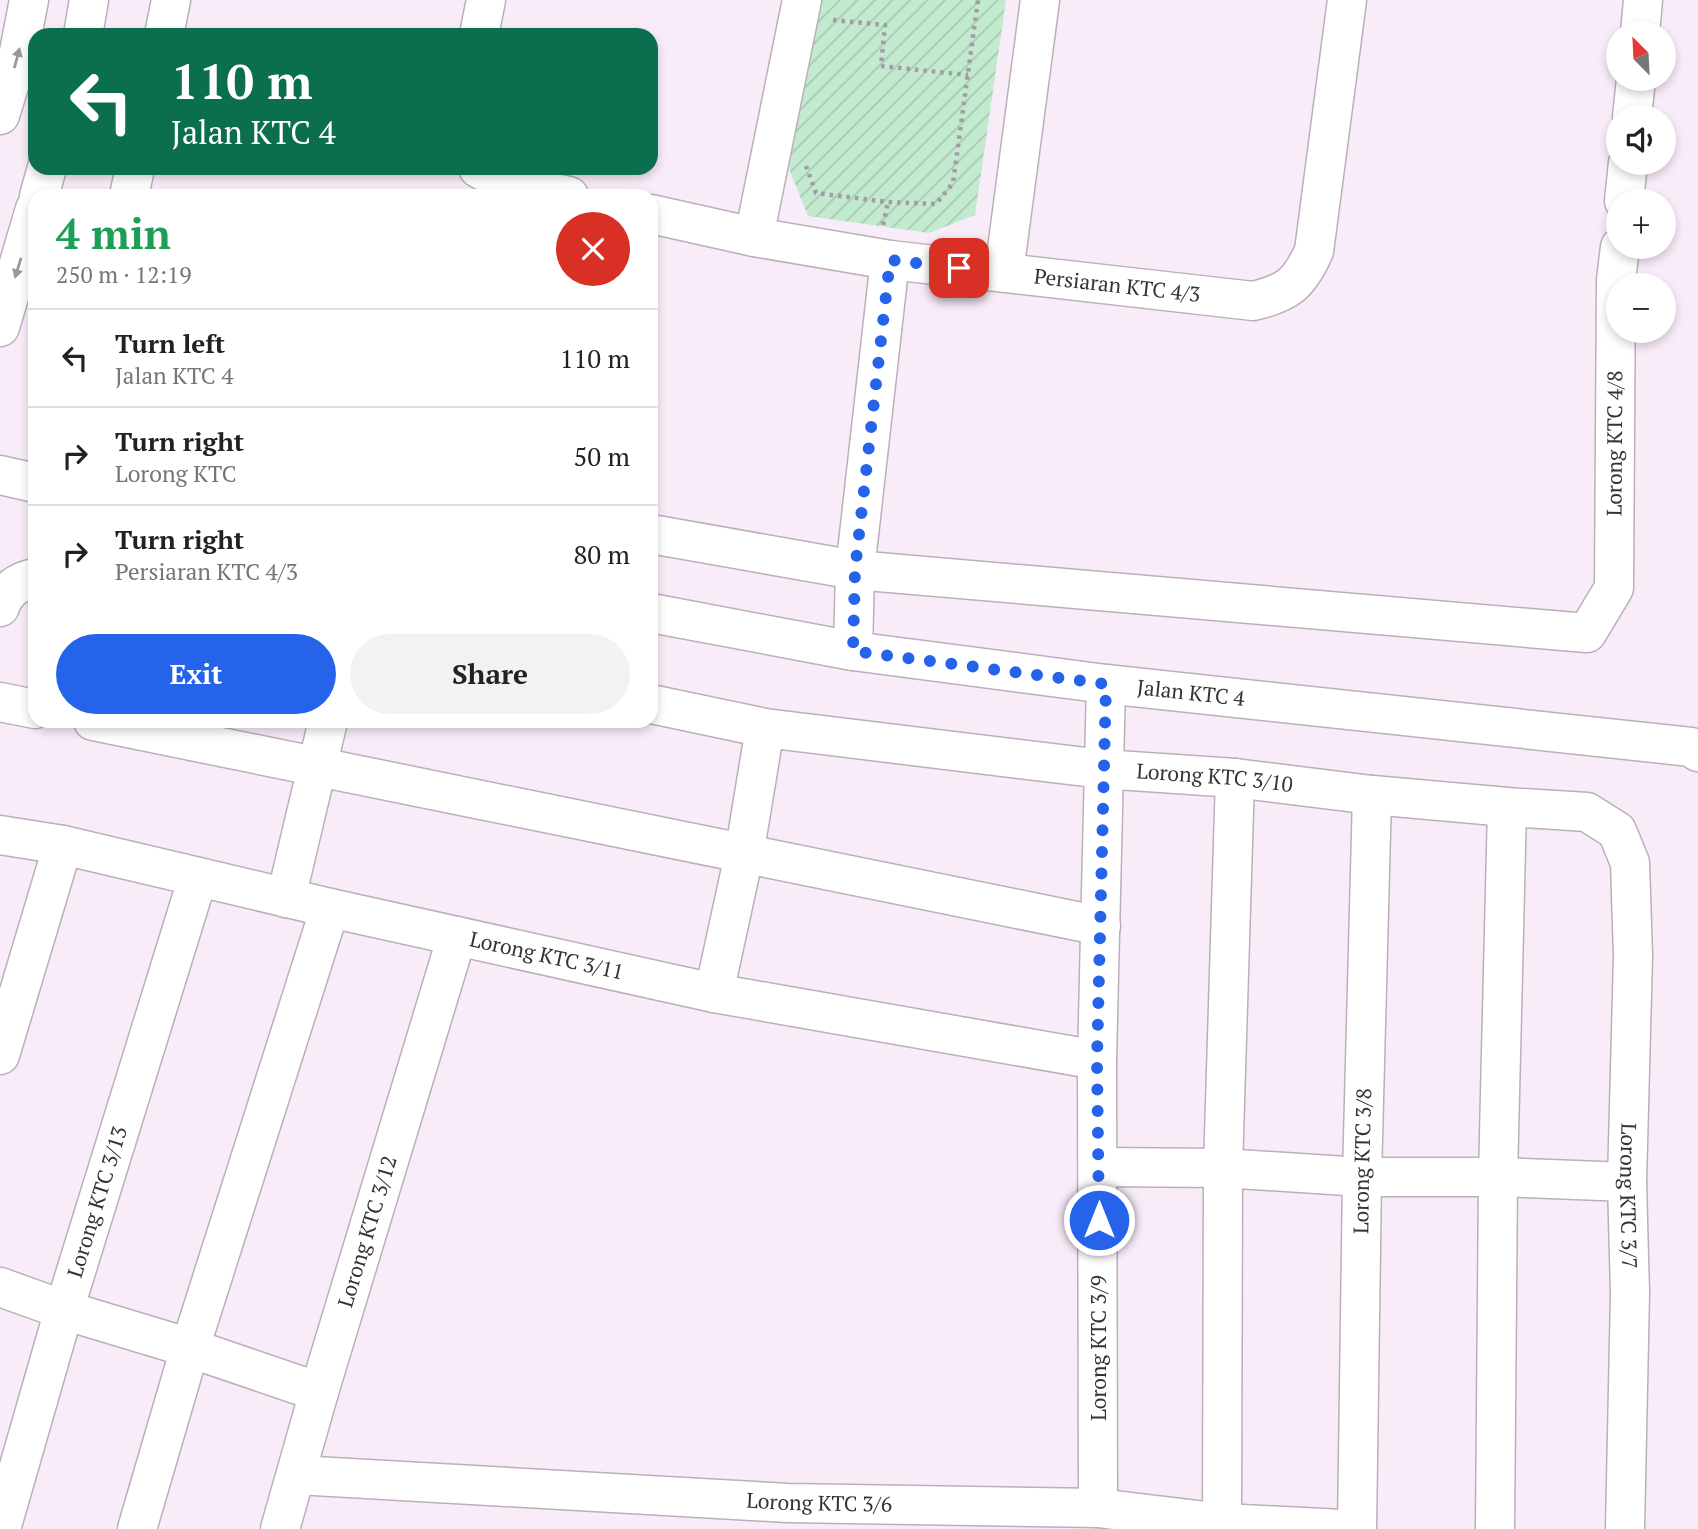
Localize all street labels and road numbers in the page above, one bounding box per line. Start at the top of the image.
street label: Persiaran KTC 4/3 [1033,261,1202,308]
street label: Lorong KTC 4/8 [1599,370,1628,516]
street label: Jalan KTC 4 [1136,672,1247,712]
street label: Lorong KTC 3/10 [1136,756,1295,798]
street label: Lorong KTC 3/11 [467,924,627,986]
street label: Lorong KTC 3/8 [1346,1088,1377,1234]
street label: Lorong KTC 3/13 [60,1122,133,1281]
street label: Lorong KTC 3/7 [1614,1123,1644,1269]
street label: Lorong KTC 3/12 [330,1152,403,1311]
street label: Lorong KTC 3/9 [1084,1275,1112,1421]
street label: Lorong KTC 3/6 [746,1486,892,1518]

